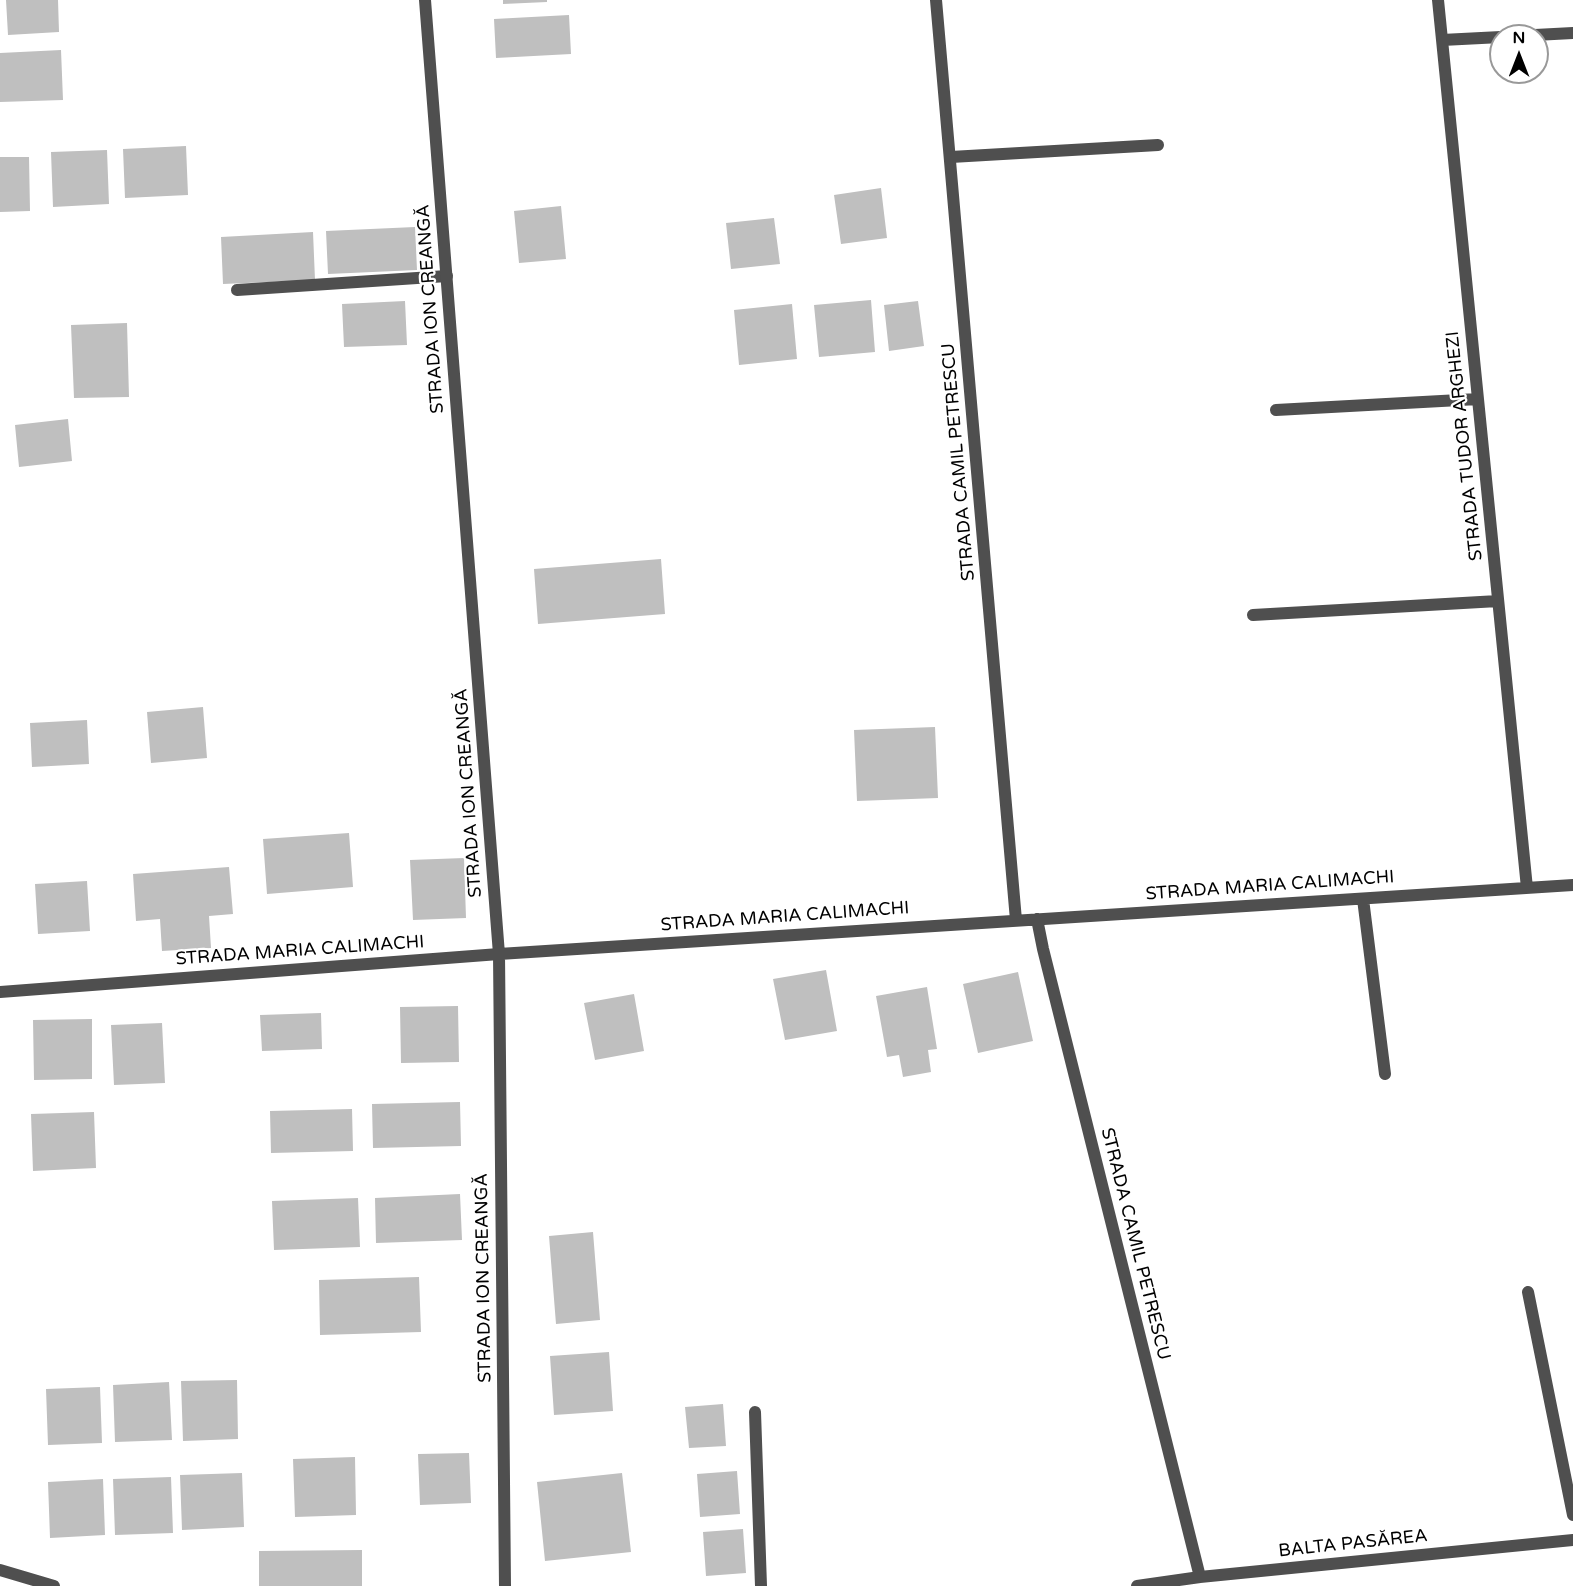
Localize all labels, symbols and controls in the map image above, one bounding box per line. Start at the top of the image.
north arrow [1489,24,1549,84]
text: N [1513,28,1525,48]
street label: STRADA ION CREANGĂ [413,204,449,414]
street label: STRADA TUDOR ARGHEZI [1442,330,1488,562]
street label: STRADA CAMIL PETRESCU [938,342,980,582]
street label: STRADA ION CREANGĂ [451,688,487,898]
street label: STRADA MARIA CALIMACHI [1145,867,1395,905]
street label: STRADA MARIA CALIMACHI [660,898,910,936]
street label: STRADA MARIA CALIMACHI [175,932,425,970]
street label: STRADA CAMIL PETRESCU [1096,1126,1174,1362]
street label: STRADA ION CREANGĂ [471,1173,497,1383]
street label: BALTA PASĂREA [1277,1525,1429,1563]

